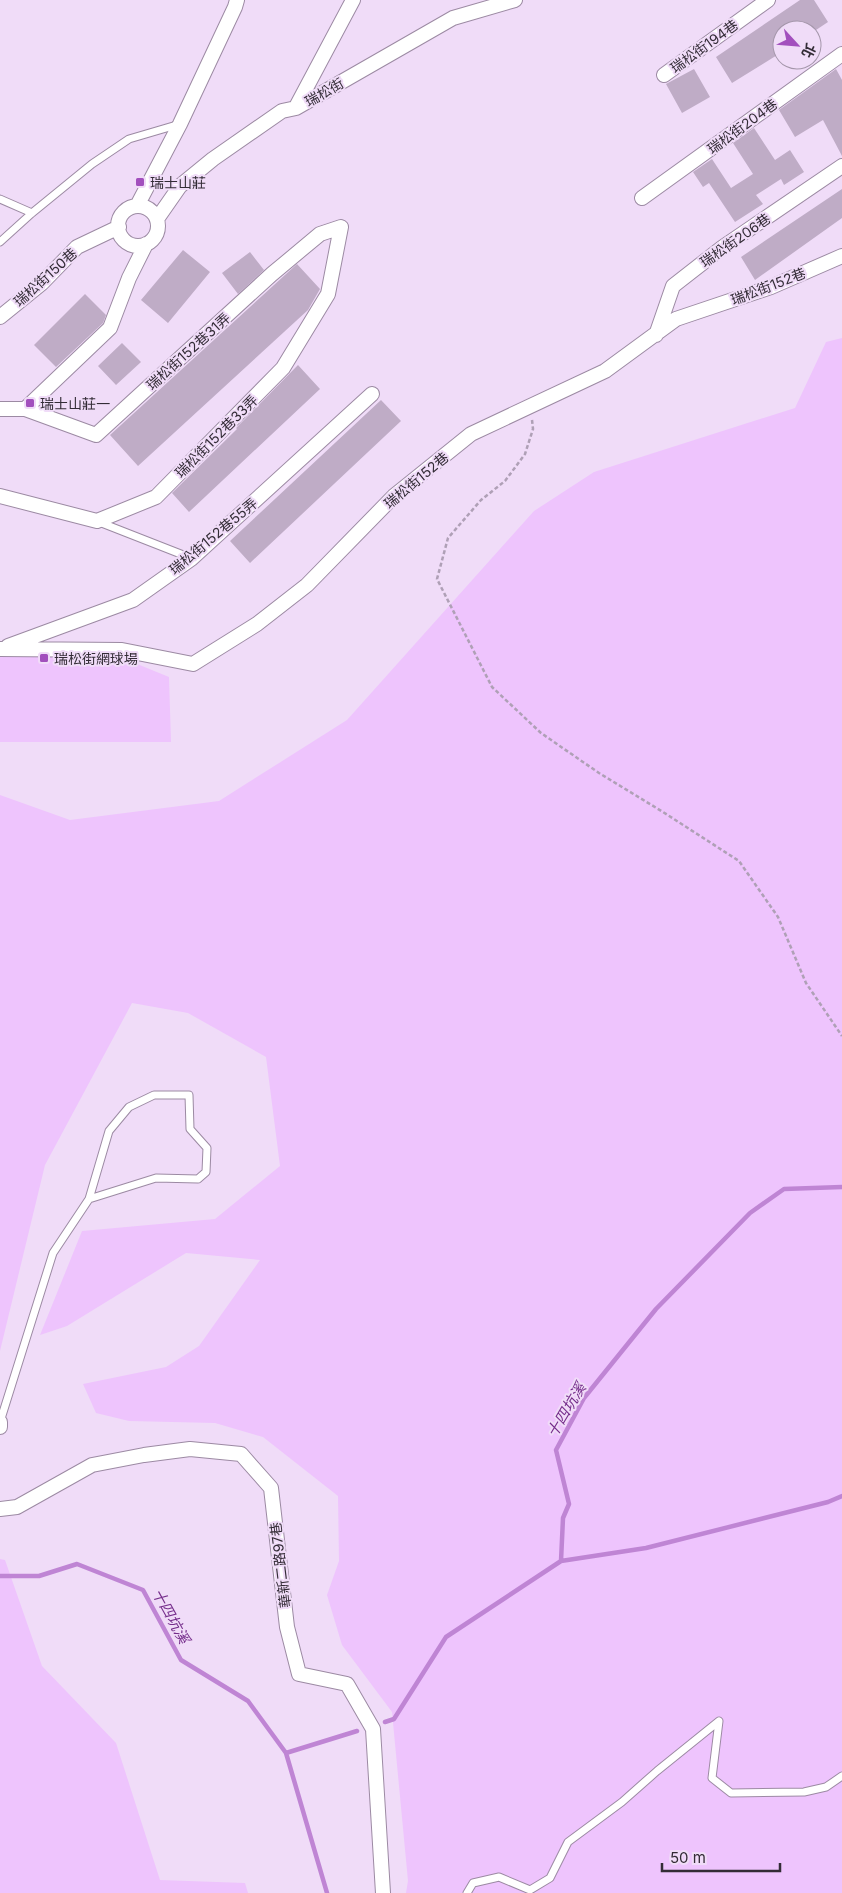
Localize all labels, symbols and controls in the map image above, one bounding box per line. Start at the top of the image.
street label: 瑞松街194巷 [667,16,741,76]
north arrow [772,20,822,70]
text: 北 [798,41,820,61]
street label: 瑞松街 [302,74,346,110]
street label: 瑞松街204巷 [704,95,780,157]
place label: 瑞士山莊 [150,174,206,191]
marker: 瑞士山莊 [134,176,146,188]
street label: 瑞松街206巷 [697,210,773,270]
street label: 瑞松街150巷 [10,244,80,310]
street label: 瑞松街152巷 [728,264,808,308]
street label: 瑞松街152巷31弄 [143,309,233,393]
street label: 瑞松街152巷33弄 [171,391,261,481]
place label: 瑞士山莊一 [40,395,110,412]
marker: 瑞士山莊一 [24,397,36,409]
street label: 瑞松街152巷 [380,448,452,512]
street label: 瑞松街152巷55弄 [165,494,261,578]
place label: 瑞松街網球場 [54,650,138,667]
marker: 瑞松街網球場 [38,652,50,664]
water label: 十四坑溪 [542,1378,591,1441]
street label: 華新二路97巷 [266,1521,294,1609]
water label: 十四坑溪 [148,1585,195,1649]
scale bar [662,1840,780,1872]
text: 50 m [670,1848,706,1867]

